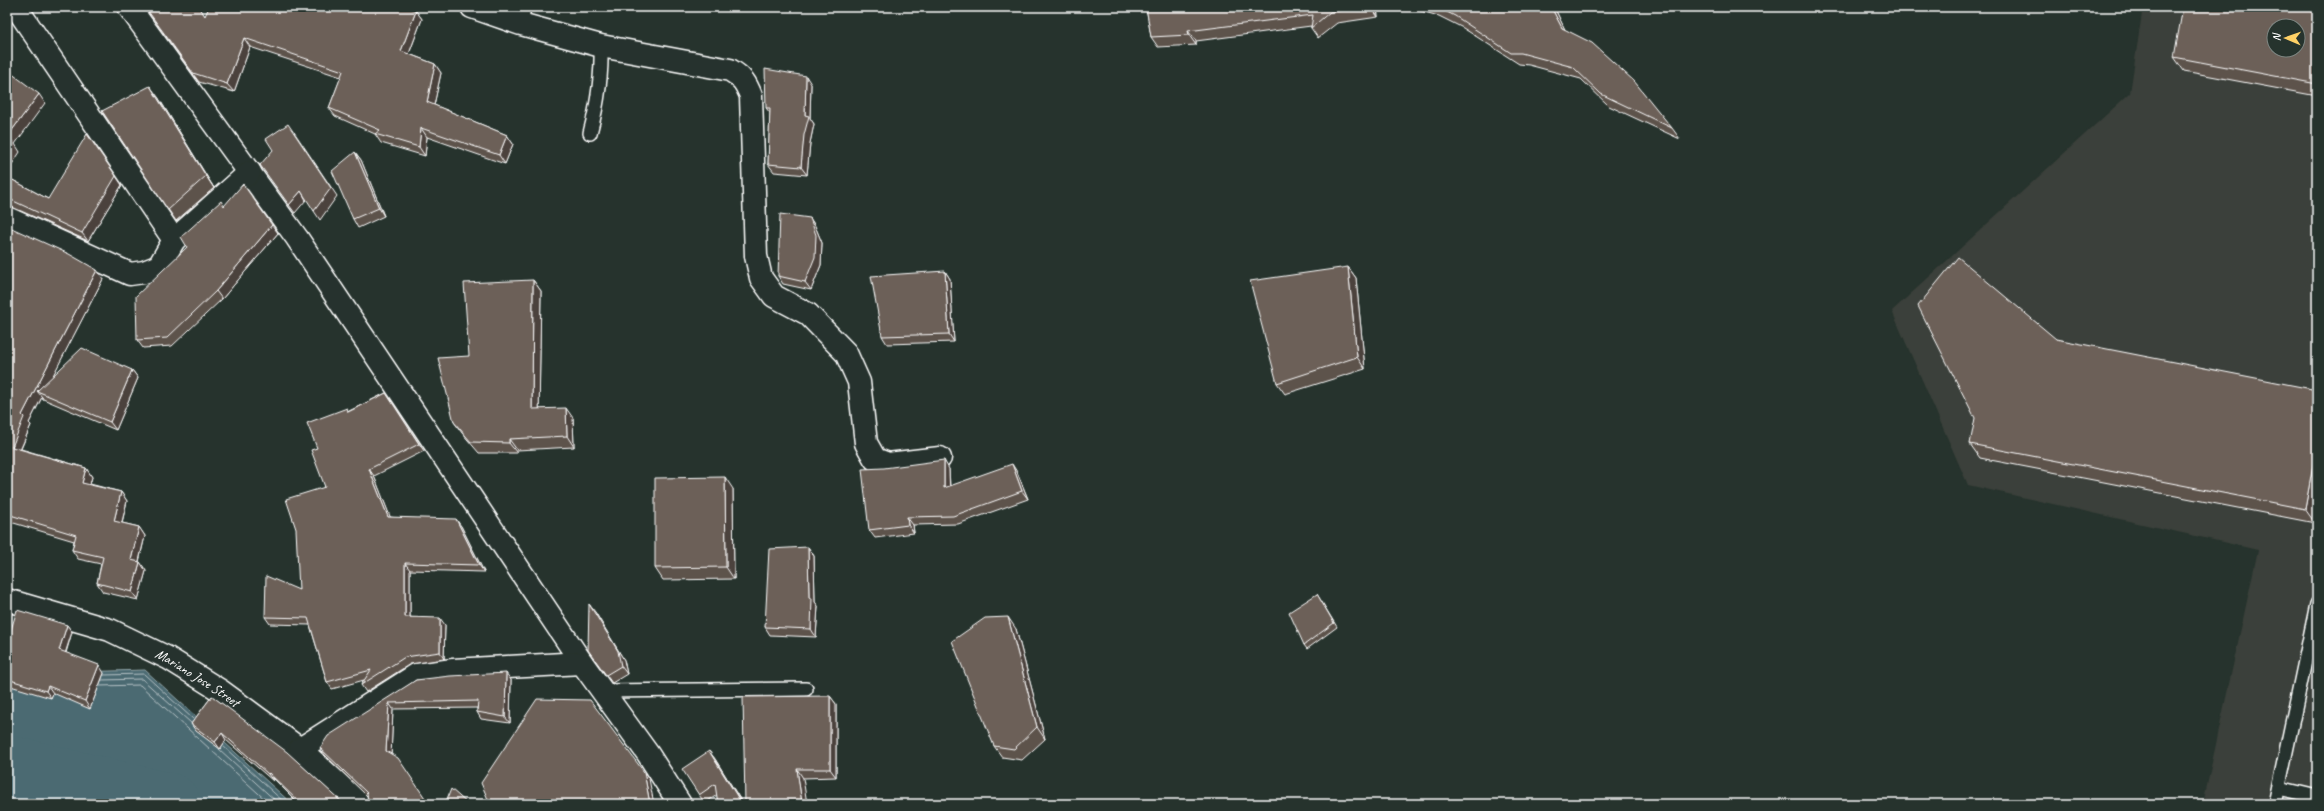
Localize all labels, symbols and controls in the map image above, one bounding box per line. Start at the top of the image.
north arrow [2266,18,2306,58]
text: N [2269,32,2283,41]
street label: Mariano Jose Street [153,645,245,712]

